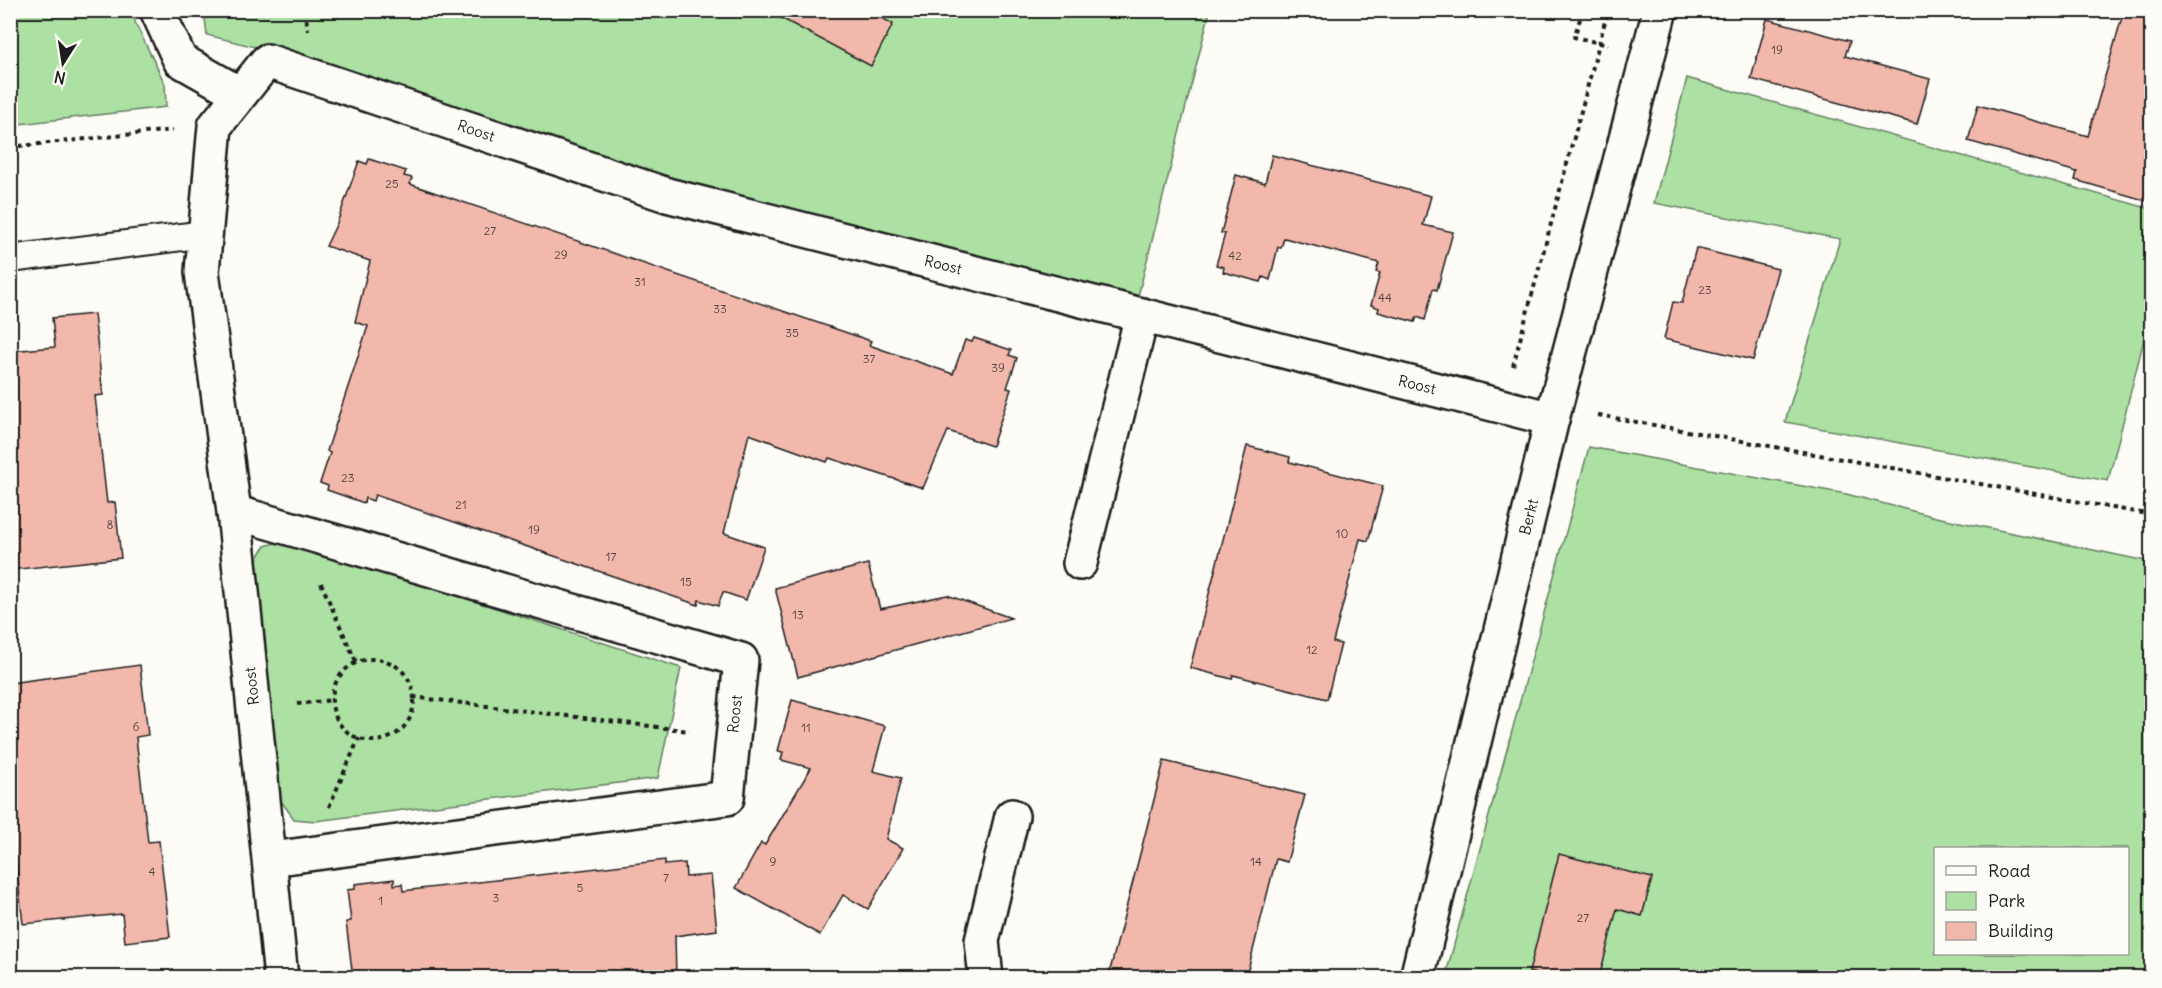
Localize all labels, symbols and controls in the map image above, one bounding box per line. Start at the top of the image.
north arrow [33,33,93,93]
house number: 19 [1771,42,1783,57]
text: N [52,67,67,89]
street label: Roost [455,115,497,146]
house number: 25 [385,176,399,191]
house number: 27 [484,223,496,238]
house number: 29 [554,247,568,262]
house number: 42 [1228,248,1242,263]
street label: Roost [922,251,964,278]
house number: 31 [634,274,646,289]
house number: 23 [1698,282,1712,297]
house number: 44 [1378,290,1392,305]
house number: 33 [713,301,727,316]
house number: 35 [785,325,799,340]
house number: 37 [863,351,875,366]
house number: 39 [991,360,1005,375]
street label: Roost [1396,371,1438,398]
house number: 23 [341,470,355,485]
house number: 21 [455,497,467,512]
street label: Berkt [1515,497,1542,537]
house number: 8 [107,517,114,532]
house number: 19 [528,522,540,537]
house number: 10 [1336,526,1348,541]
house number: 17 [606,549,616,564]
house number: 15 [680,574,692,589]
house number: 13 [792,607,804,622]
house number: 12 [1306,642,1318,657]
street label: Roost [240,666,263,706]
street label: Roost [723,694,746,734]
house number: 6 [133,719,140,734]
house number: 11 [801,720,811,735]
legend [1934,847,2129,955]
house number: 9 [770,854,777,869]
house number: 14 [1250,854,1262,869]
text: Road [1988,859,2031,882]
house number: 4 [149,864,156,879]
house number: 7 [663,870,669,885]
house number: 5 [577,880,584,895]
text: Park [1988,889,2025,912]
house number: 3 [493,890,500,905]
house number: 1 [379,893,383,908]
house number: 27 [1577,910,1589,925]
text: Building [1988,919,2053,942]

